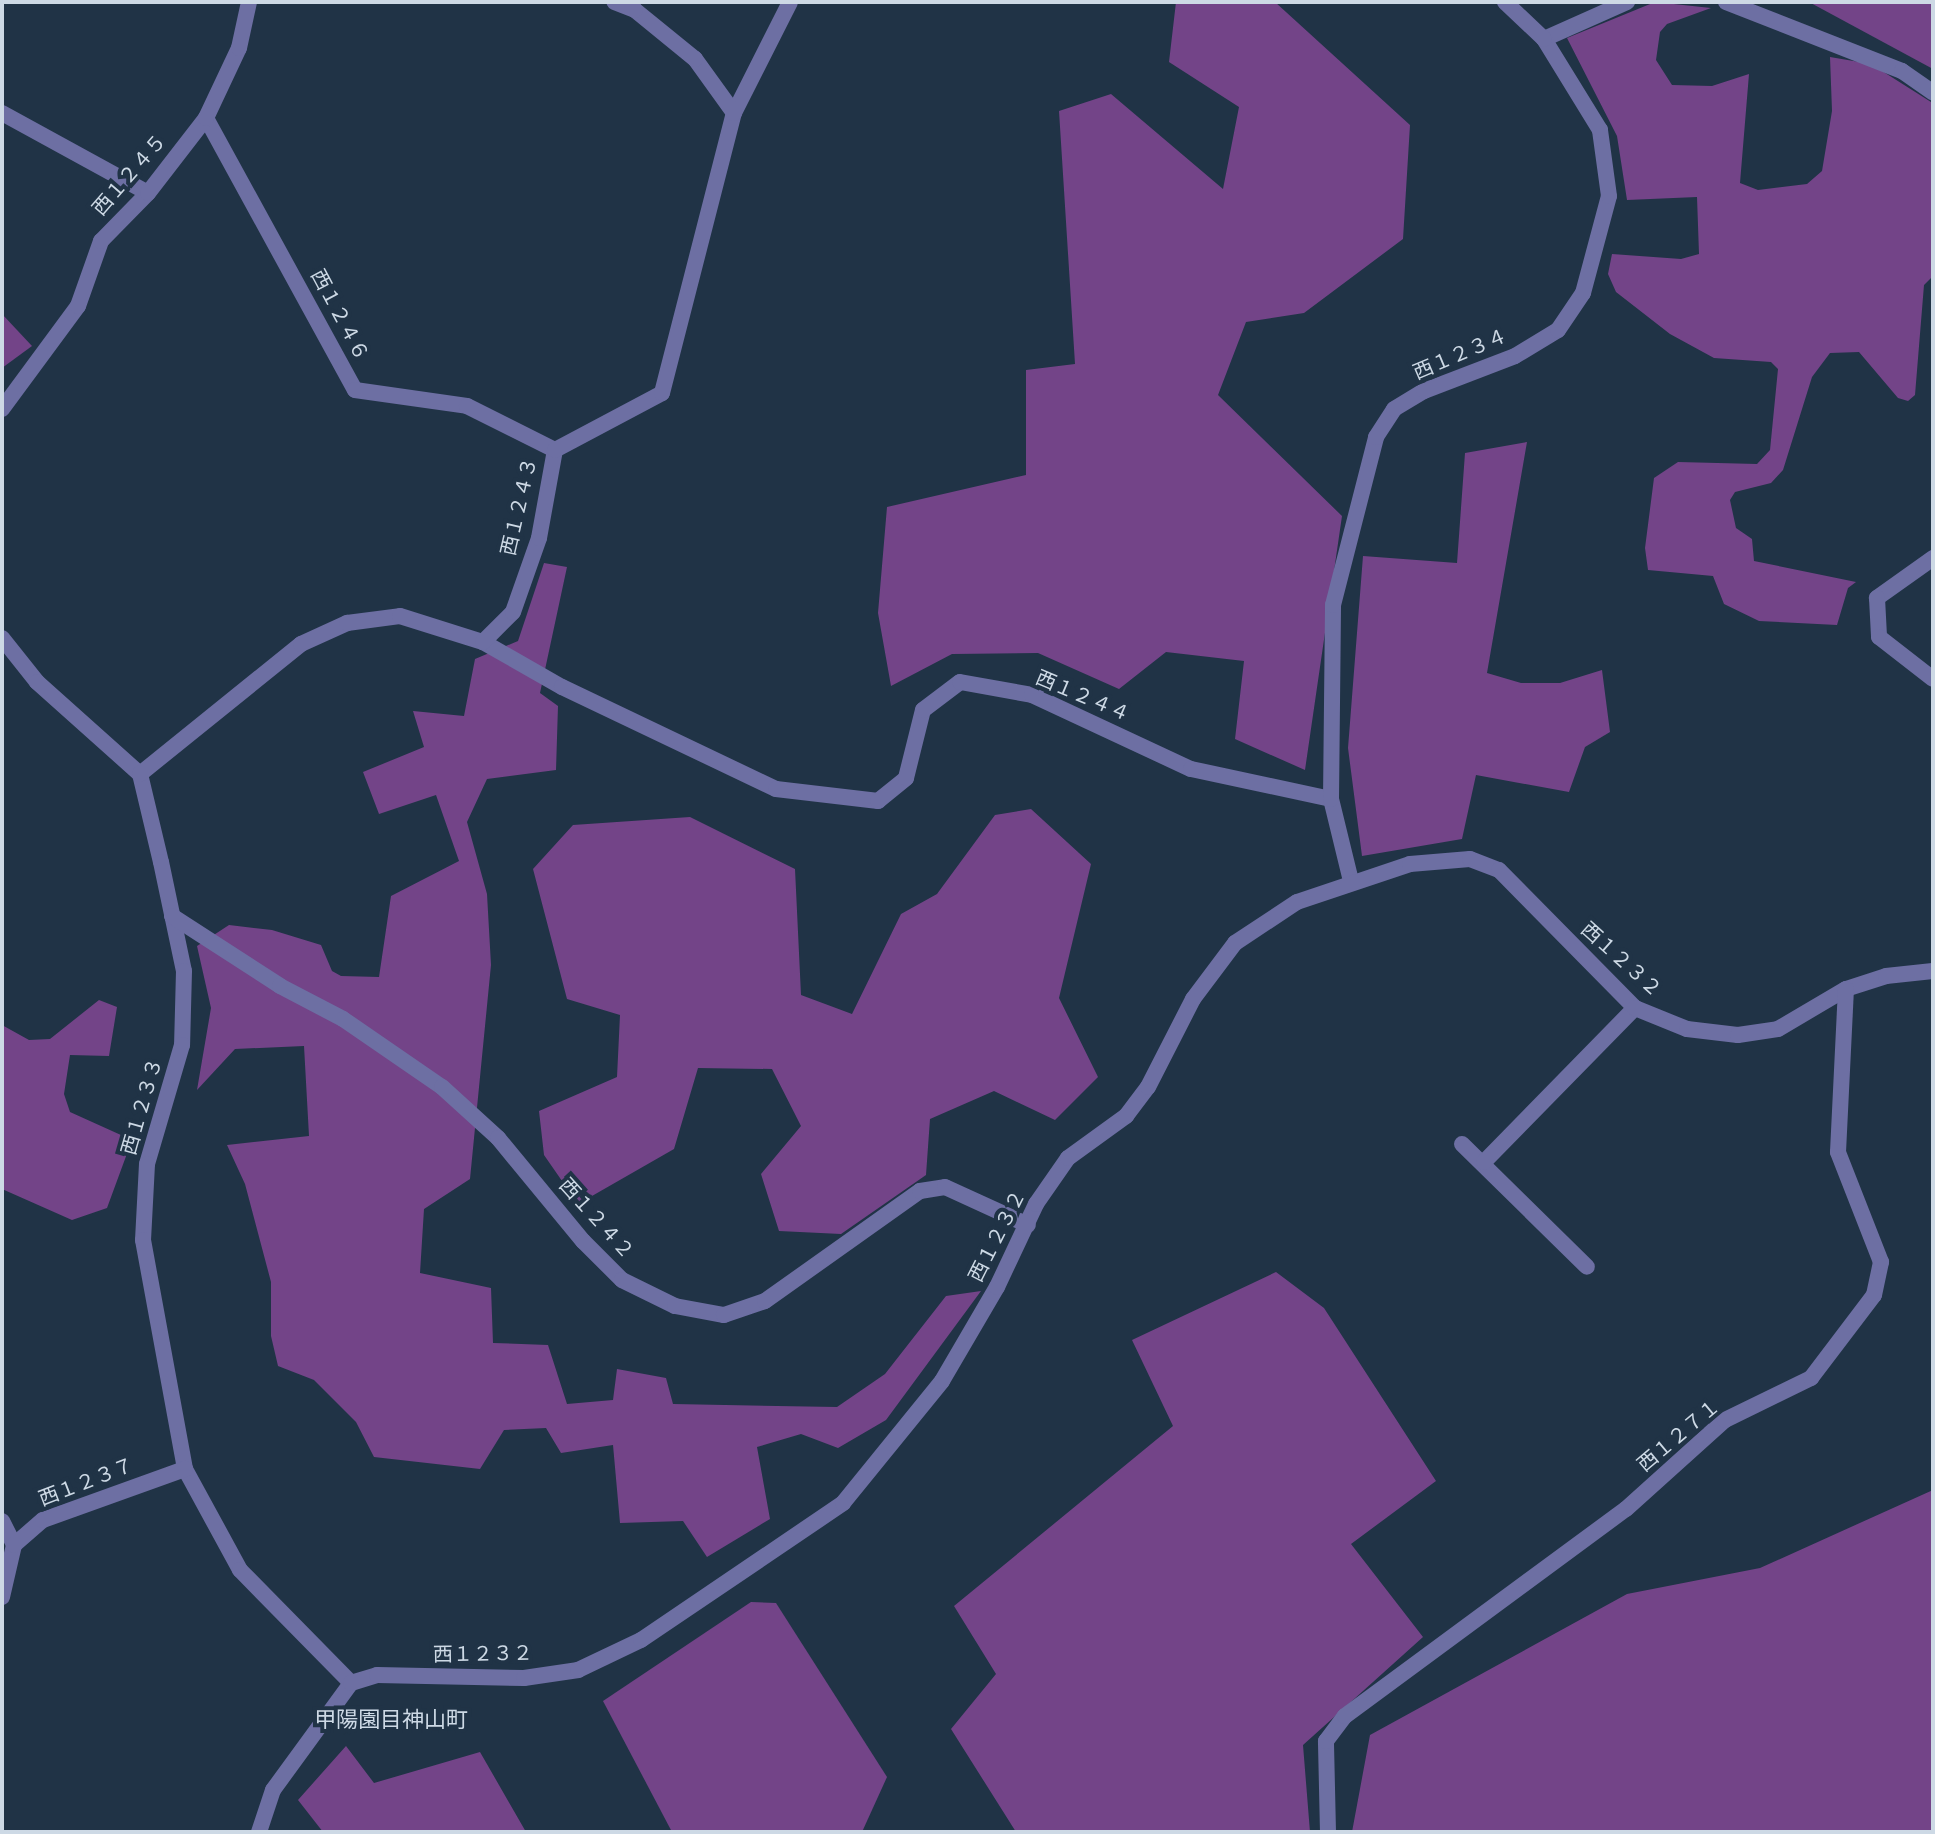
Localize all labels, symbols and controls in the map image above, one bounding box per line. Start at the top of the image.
street label: 西１２４５ [89,130,173,222]
street label: 西１２４６ [304,266,372,366]
street label: 西１２３４ [1410,325,1512,387]
street label: 西１２４３ [498,456,544,558]
street label: 西１２４４ [1031,667,1133,729]
street label: 西１２３２ [1575,919,1665,1003]
street label: 西１２３３ [119,1056,169,1158]
street label: 西１２４２ [553,1175,637,1265]
street label: 西１２３２ [966,1187,1032,1287]
street label: 西１２７１ [1634,1396,1726,1478]
street label: 西１２３７ [36,1455,138,1513]
street label: 西１２３２ [433,1643,533,1669]
district label: 甲陽園目神山町 [314,1709,468,1735]

